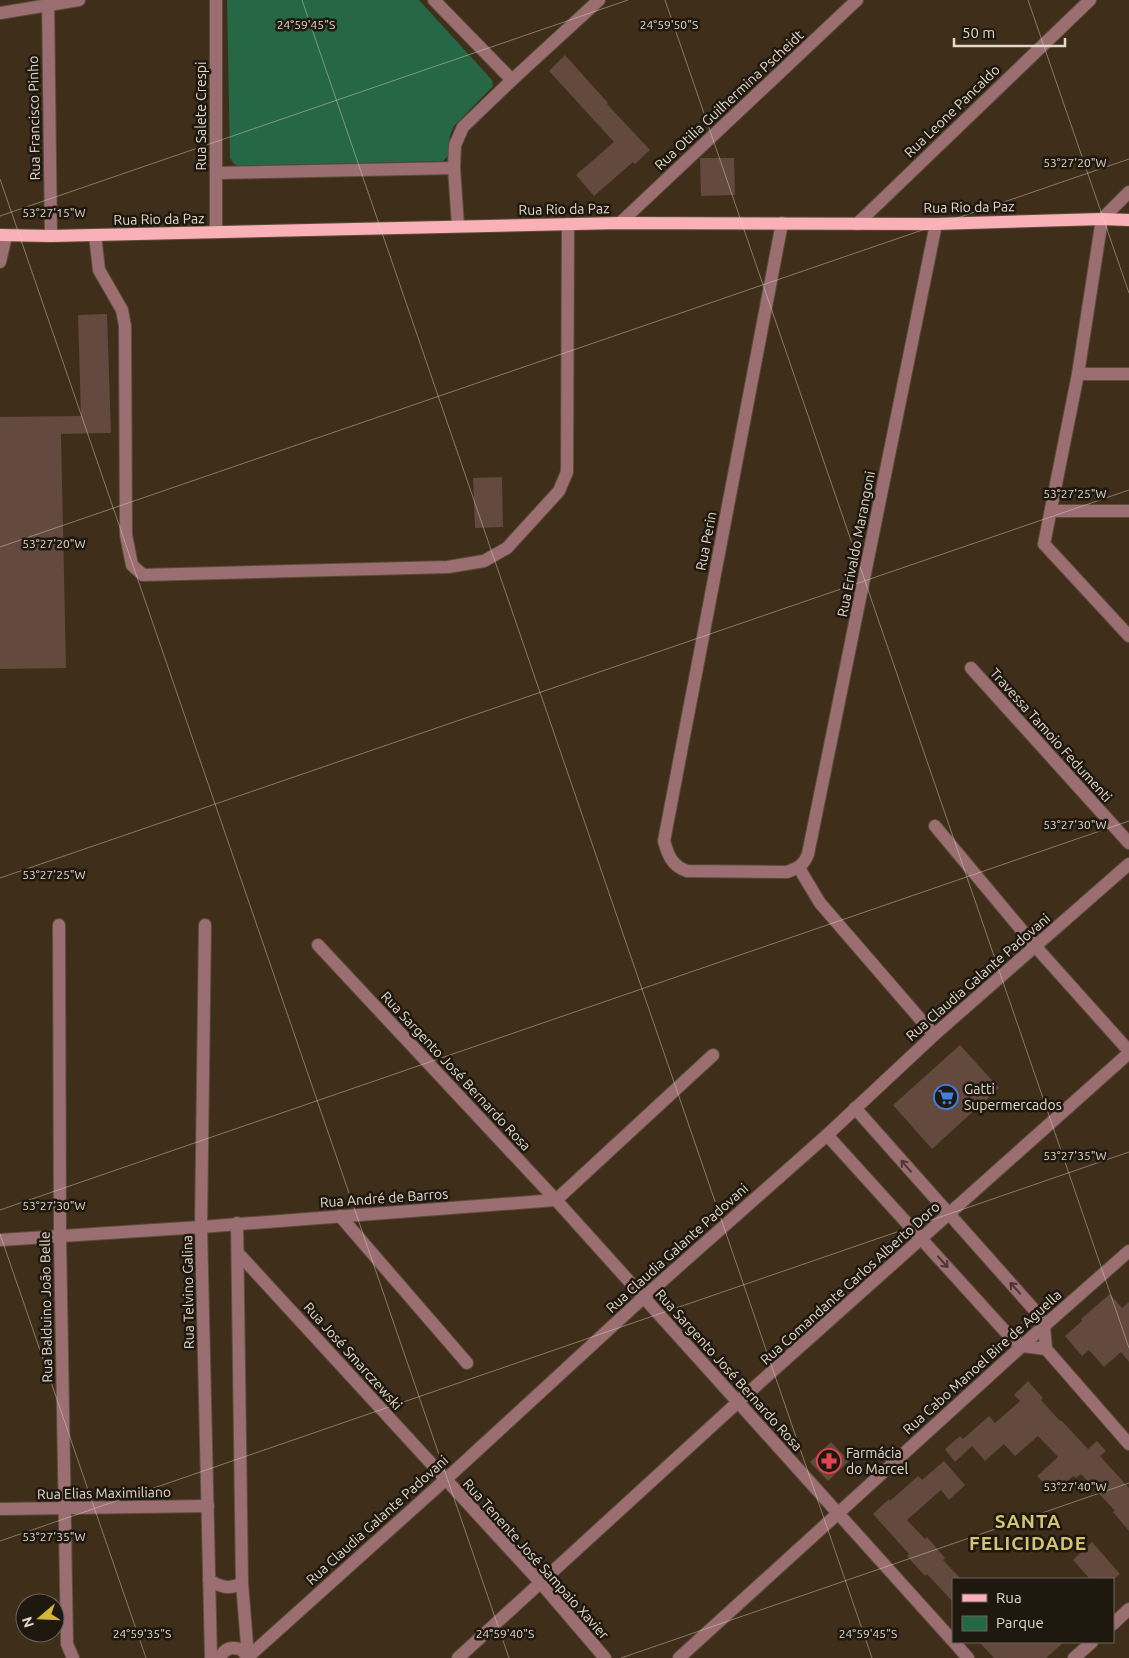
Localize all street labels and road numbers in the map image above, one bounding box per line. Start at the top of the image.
street label: Rua Otilia Guilhermina Pscheidt [651,27,807,173]
street label: Rua Francisco Pinho [25,56,43,180]
street label: Rua Leone Pancaldo [901,61,1003,161]
street label: Rua Salete Crespi [193,62,209,170]
street label: Rua Rio da Paz [923,198,1015,216]
street label: Rua Rio da Paz [518,200,610,218]
street label: Rua Rio da Paz [113,210,205,228]
street label: Rua Erivaldo Marangoni [834,470,878,618]
street label: Rua Perin [692,510,720,572]
street label: Travessa Tamoio Fedumenti [987,665,1115,805]
street label: Rua Claudia Galante Padovani [903,910,1053,1044]
street label: Rua Sargento José Bernardo Rosa [378,988,534,1154]
street label: Rua Claudia Galante Padovani [603,1180,751,1316]
street label: Rua André de Barros [319,1186,449,1210]
street label: Rua Comandante Carlos Alberto Doro [757,1198,943,1368]
street label: Rua Balduino João Belle [37,1231,55,1383]
street label: Rua Telvino Galina [179,1235,197,1349]
street label: Rua Sargento José Bernardo Rosa [652,1286,806,1454]
street label: Rua Cabo Manoel Bire de Aguella [899,1287,1065,1437]
street label: Rua José Smarczewski [301,1299,405,1413]
street label: Rua Claudia Galante Padovani [303,1452,451,1588]
street label: Rua Tenente José Sampaio Xavier [460,1476,613,1643]
street label: Rua Elias Maximiliano [37,1484,171,1502]

